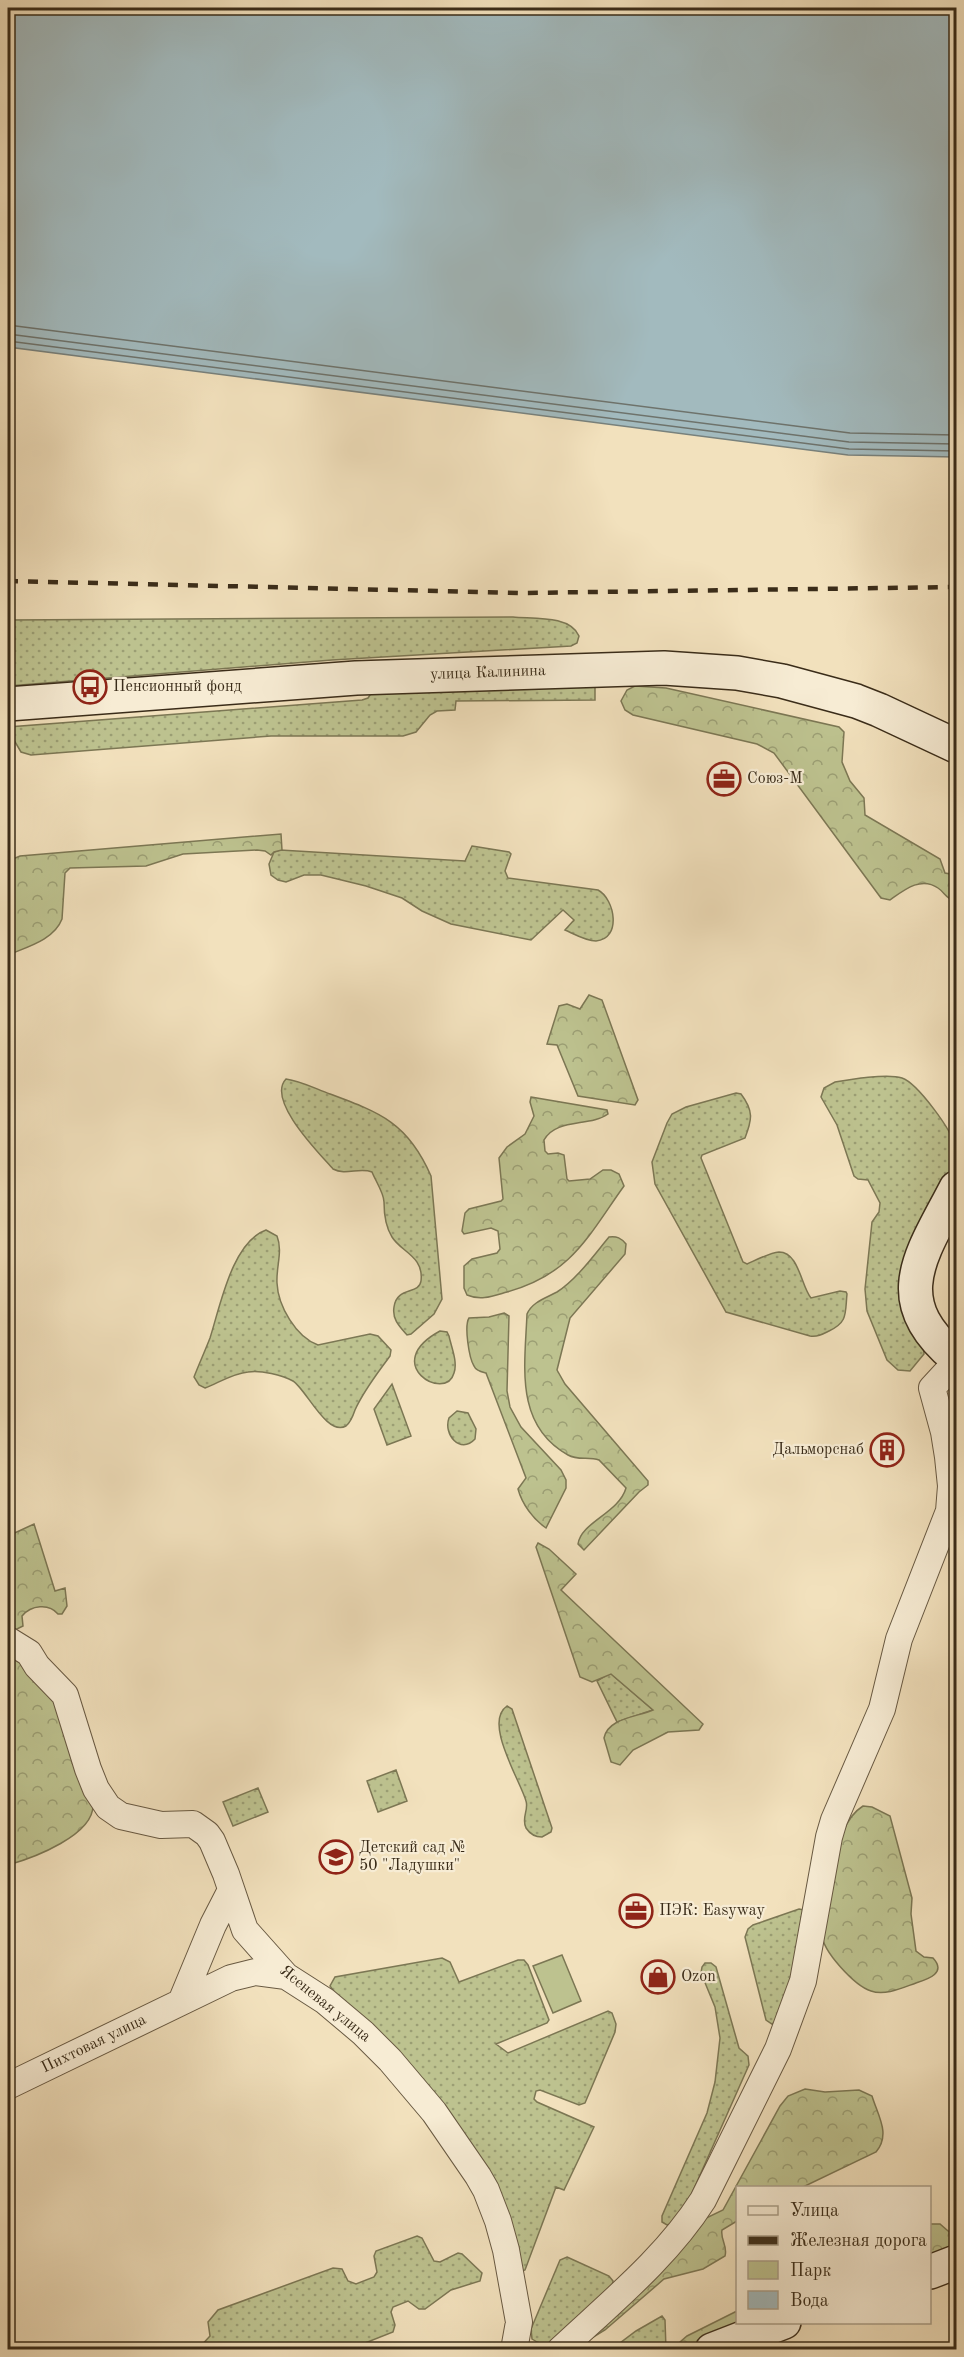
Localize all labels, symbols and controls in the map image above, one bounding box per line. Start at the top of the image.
street label: улица Калинина [430,663,546,683]
bus stop icon: Пенсионный фонд [72,669,108,705]
place label: Пенсионный фонд [113,679,242,695]
office icon: Союз-М [706,761,742,797]
place label: Союз-М [747,771,803,787]
building icon: Дальморснаб [869,1432,905,1468]
place label: Дальморснаб [773,1442,864,1458]
school or university icon: Детский сад № 50 "Ладушки" [318,1839,354,1875]
place label: Детский сад № 50 "Ладушки" [359,1840,467,1874]
office icon: ПЭК: Easyway [618,1893,654,1929]
place label: ПЭК: Easyway [659,1903,765,1919]
shop icon: Ozon [640,1959,676,1995]
street label: Ясеневая улица [277,1963,374,2045]
place label: Ozon [681,1969,716,1985]
street label: Пихтовая улица [39,2012,149,2076]
legend [736,2186,931,2324]
text: Улица [790,2202,839,2220]
text: Железная дорога [790,2232,927,2250]
text: Парк [790,2262,831,2280]
text: Вода [790,2292,829,2310]

